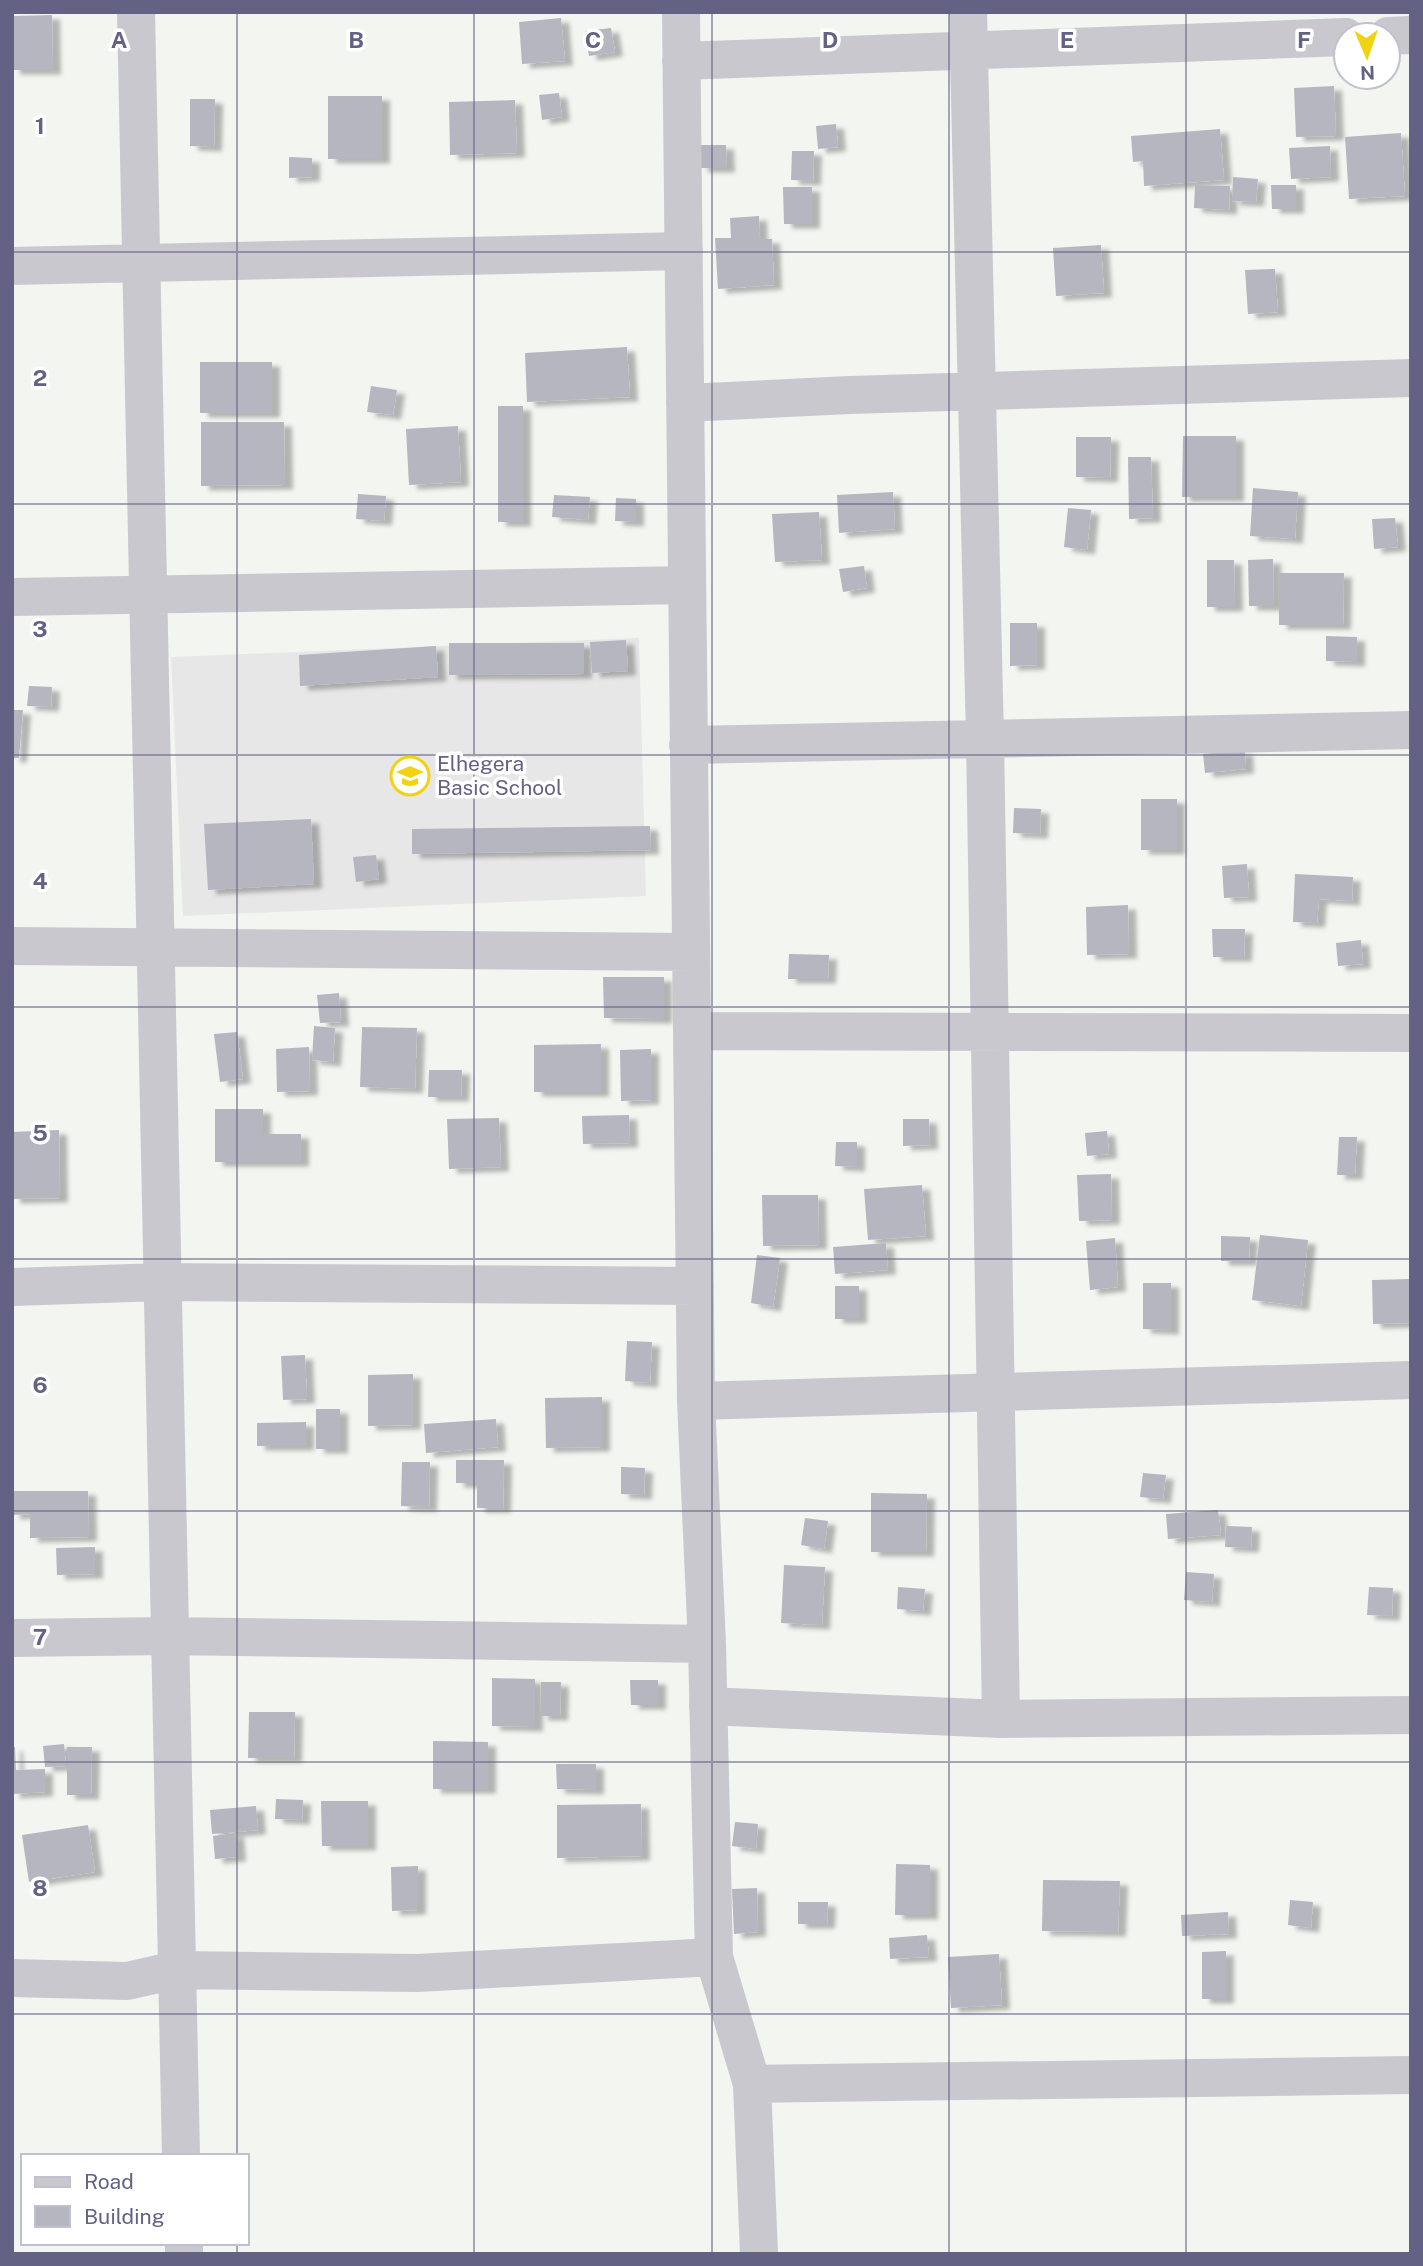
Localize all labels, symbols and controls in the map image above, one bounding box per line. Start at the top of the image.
north arrow [1332,21,1402,91]
text: A [111,26,128,53]
text: B [348,26,364,53]
text: C [585,26,601,53]
text: D [822,26,838,53]
text: E [1060,26,1074,53]
text: F [1297,26,1311,53]
text: N [1360,62,1375,84]
text: 1 [35,112,45,139]
text: 2 [33,364,47,391]
text: 3 [32,615,48,642]
place label: Elhegera Basic School [437,751,562,800]
school or university icon: Elhegera Basic School [389,755,431,797]
text: 4 [32,867,48,894]
text: 5 [32,1119,48,1146]
text: 6 [32,1371,48,1398]
text: 7 [33,1623,47,1650]
text: 8 [32,1874,48,1901]
legend [21,2154,248,2245]
text: Road [84,2169,134,2194]
text: Building [84,2204,165,2229]

